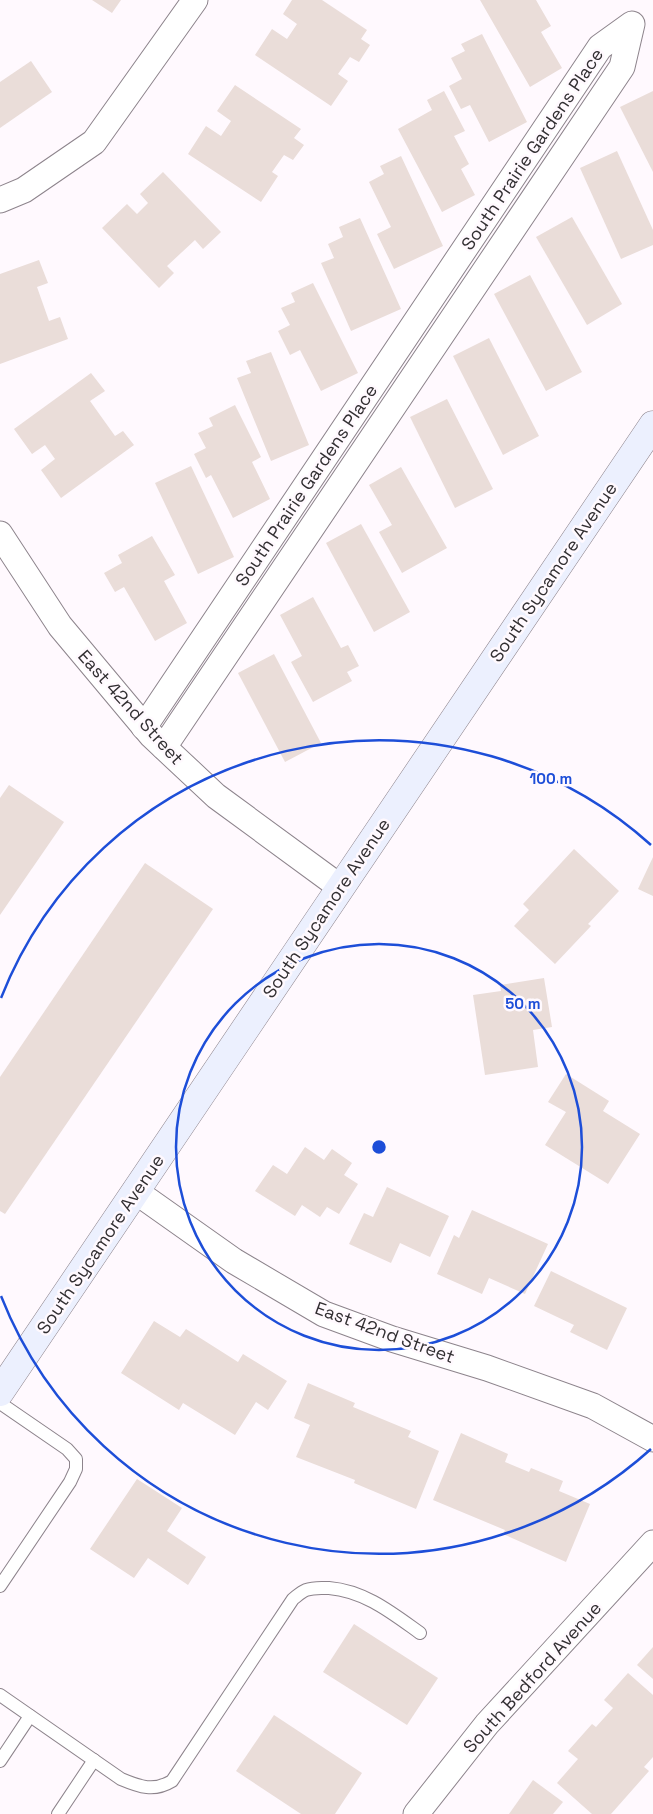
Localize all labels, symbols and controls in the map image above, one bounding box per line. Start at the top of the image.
street label: South Prairie Gardens Place [456,44,608,254]
street label: South Prairie Gardens Place [230,380,382,590]
street label: South Sycamore Avenue [484,478,622,666]
street label: East 42nd Street [73,645,189,769]
text: 100 m [530,769,572,788]
street label: South Sycamore Avenue [257,814,395,1002]
text: 50 m [505,994,541,1013]
centre of rings [370,1138,388,1156]
street label: South Sycamore Avenue [31,1150,169,1338]
street label: East 42nd Street [312,1296,458,1368]
street label: South Bedford Avenue [458,1597,606,1757]

